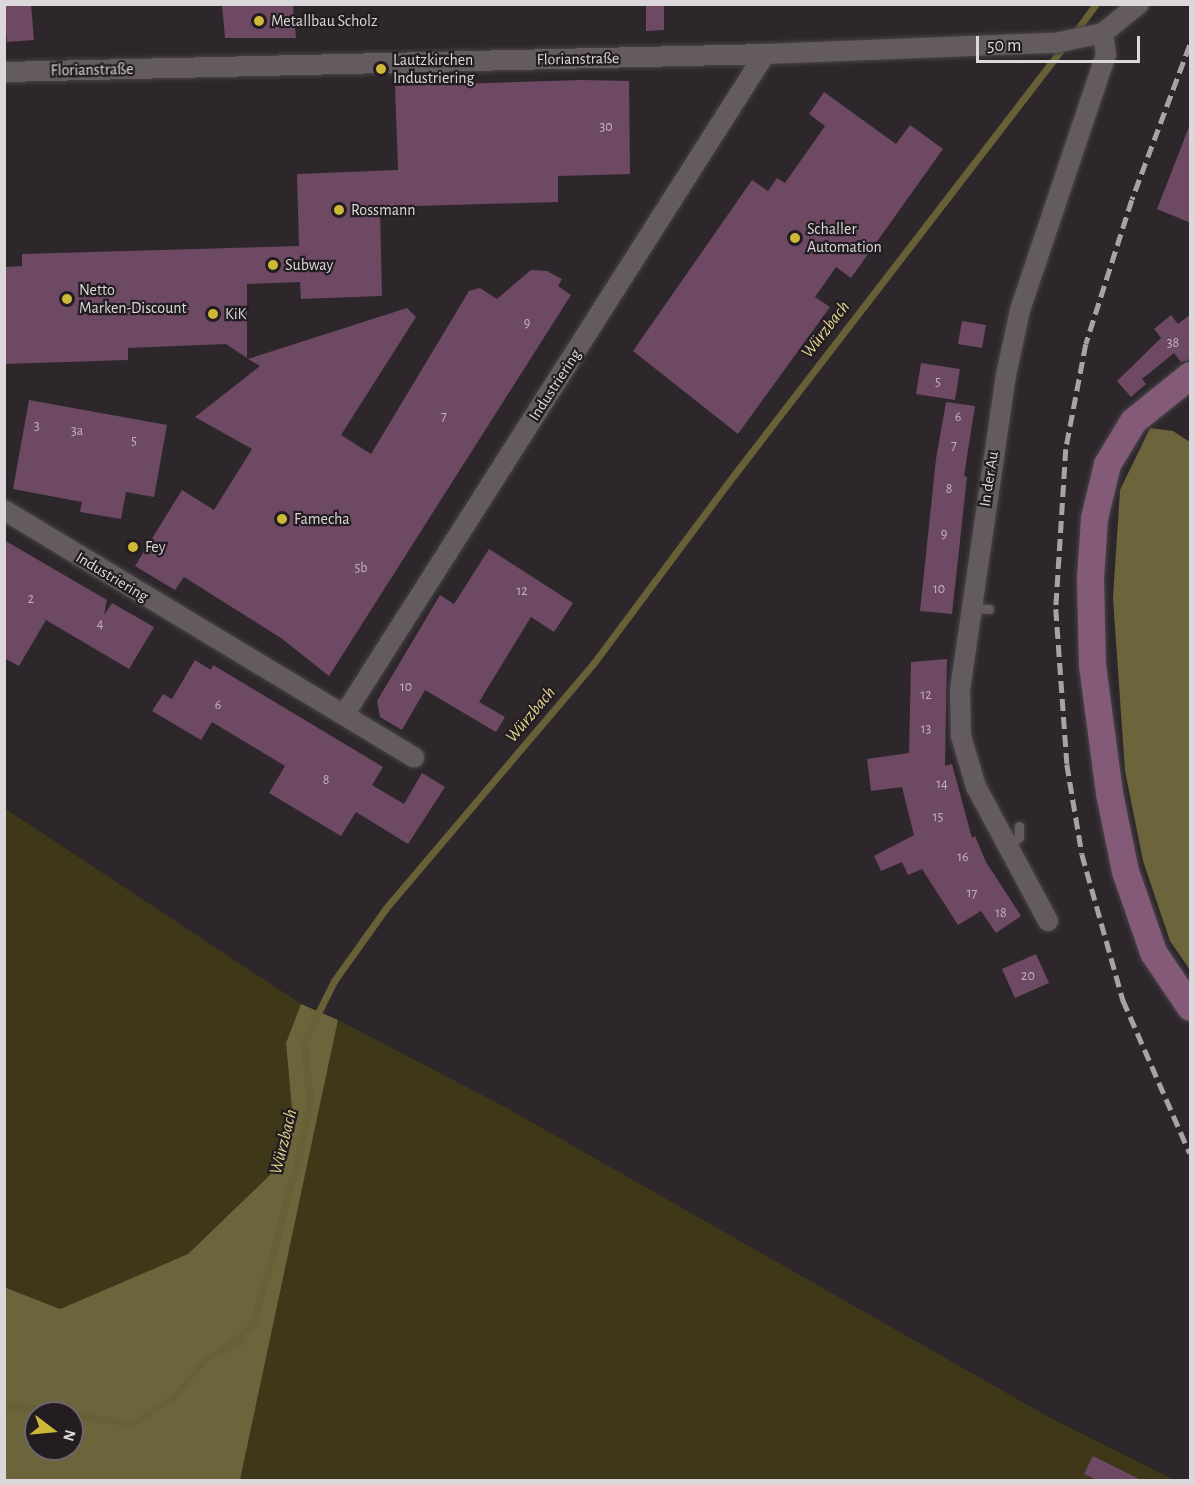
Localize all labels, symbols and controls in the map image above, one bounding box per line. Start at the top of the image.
place label: Metallbau Scholz [271,11,378,31]
marker: Metallbau Scholz [252,14,266,28]
scale bar [979,24,1142,62]
text: 50 m [987,37,1021,55]
street label: Florianstraße [536,49,620,69]
place label: Lautzkirchen Industriering [393,50,474,88]
street label: Florianstraße [50,60,134,80]
marker: Lautzkirchen Industriering [374,62,388,76]
house number: 30 [599,119,613,135]
place label: Rossmann [351,200,415,220]
marker: Rossmann [332,203,346,217]
place label: Schaller Automation [807,219,882,257]
marker: Schaller Automation [788,231,802,245]
place label: Subway [285,255,333,275]
marker: Subway [266,258,280,272]
place label: Netto Marken-Discount [79,280,186,318]
marker: Netto Marken-Discount [60,292,74,306]
water label: Würzbach [797,297,855,363]
place label: KiK [225,304,246,324]
marker: KiK [206,307,220,321]
house number: 9 [524,315,530,331]
house number: 38 [1167,335,1179,351]
street label: Industriering [525,346,585,424]
house number: 5 [935,374,941,390]
house number: 7 [441,408,447,424]
house number: 6 [955,409,961,425]
house number: 3 [34,418,40,434]
house number: 3a [71,423,83,439]
house number: 5 [131,433,137,449]
house number: 7 [951,437,957,453]
street label: In der Au [975,450,1003,508]
house number: 8 [946,481,952,497]
place label: Famecha [294,509,350,529]
marker: Famecha [275,512,289,526]
house number: 9 [941,526,947,542]
place label: Fey [145,537,166,557]
marker: Fey [126,540,140,554]
street label: Industriering [72,548,152,606]
house number: 5b [354,560,368,576]
house number: 10 [933,581,945,597]
house number: 12 [516,583,528,599]
house number: 2 [28,591,34,607]
house number: 4 [97,616,103,632]
house number: 10 [400,679,412,695]
water label: Würzbach [501,683,561,747]
house number: 12 [920,687,932,703]
house number: 6 [215,697,221,713]
house number: 13 [921,721,931,737]
house number: 8 [323,772,329,788]
house number: 14 [936,776,948,792]
house number: 15 [933,809,943,825]
house number: 16 [957,849,969,865]
house number: 17 [967,885,977,901]
house number: 18 [995,905,1007,921]
house number: 20 [1021,968,1035,984]
water label: Würzbach [265,1107,303,1177]
north arrow [24,1401,84,1461]
text: N [60,1428,79,1443]

